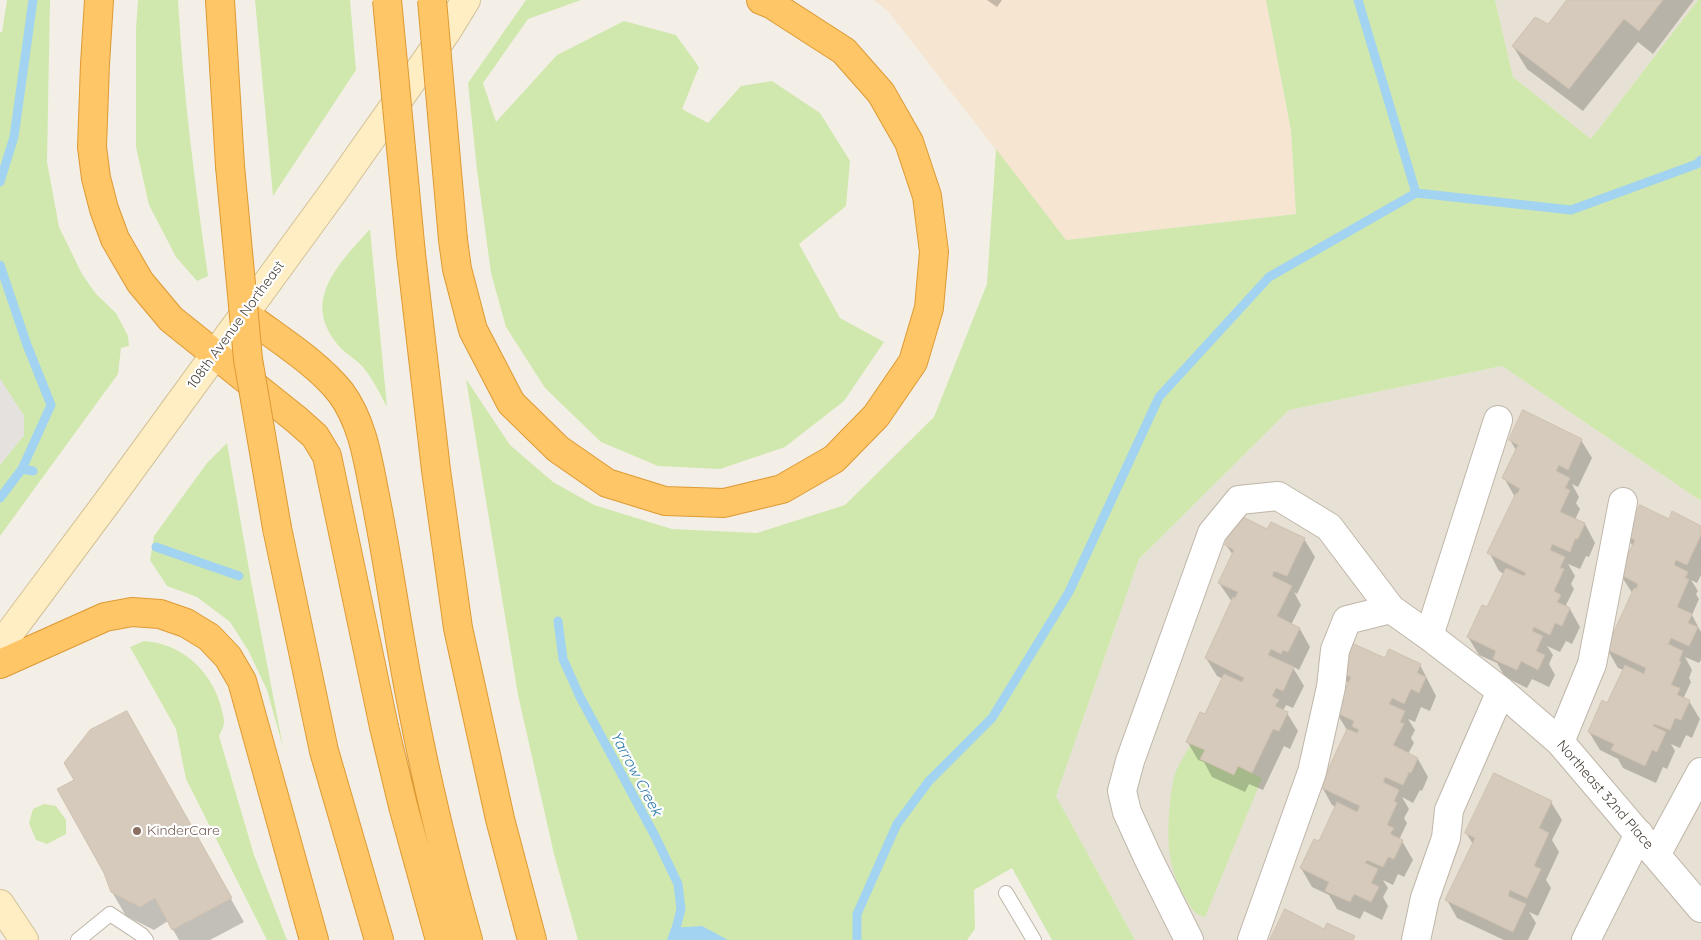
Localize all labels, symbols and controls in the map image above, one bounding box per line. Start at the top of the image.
street label: 108th Avenue Northeast [184,258,288,392]
water label: Yarrow Creek [606,729,666,819]
street label: Northeast 32nd Place [1553,737,1657,853]
place label: KinderCare [147,823,220,839]
marker: KinderCare [131,825,143,837]

